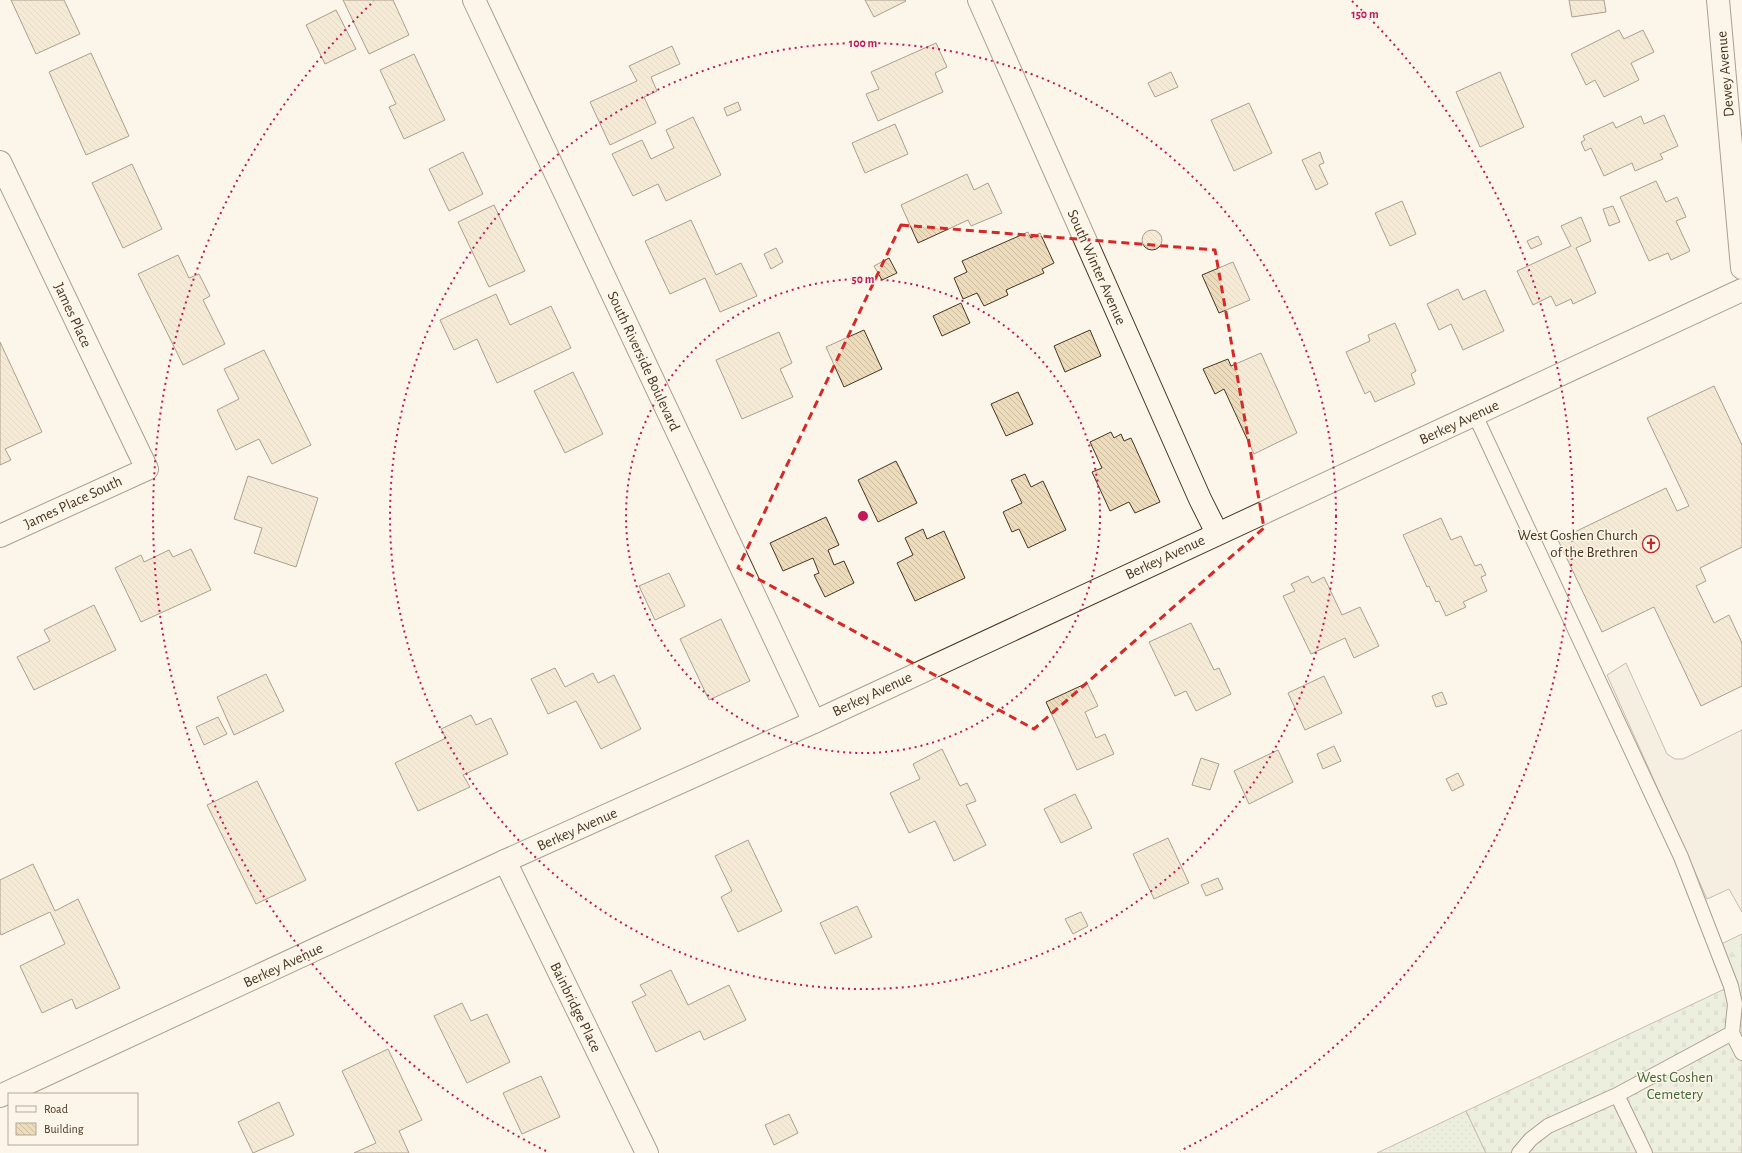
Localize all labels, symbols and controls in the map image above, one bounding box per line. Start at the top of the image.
text: 150 m [1351,8,1379,20]
street label: Dewey Avenue [1714,30,1737,117]
text: 100 m [849,37,877,49]
street label: South Winter Avenue [1064,207,1129,327]
text: 50 m [852,273,875,285]
street label: James Place [51,281,94,350]
street label: South Riverside Boulevard [605,289,683,433]
street label: Berkey Avenue [1417,397,1501,447]
street label: James Place South [22,473,124,532]
centre of rings [856,509,870,523]
place label: West Goshen Church of the Brethren [1517,528,1638,560]
street label: Berkey Avenue [1123,532,1207,582]
church icon: West Goshen Church of the Brethren [1641,534,1661,554]
street label: Berkey Avenue [830,669,914,719]
street label: Berkey Avenue [535,805,620,854]
street label: Berkey Avenue [241,940,325,990]
street label: Bainbridge Place [547,960,604,1055]
park label: West Goshen Cemetery [1637,1070,1713,1102]
legend [8,1093,138,1145]
text: Road [44,1103,68,1115]
text: Building [44,1123,84,1135]

